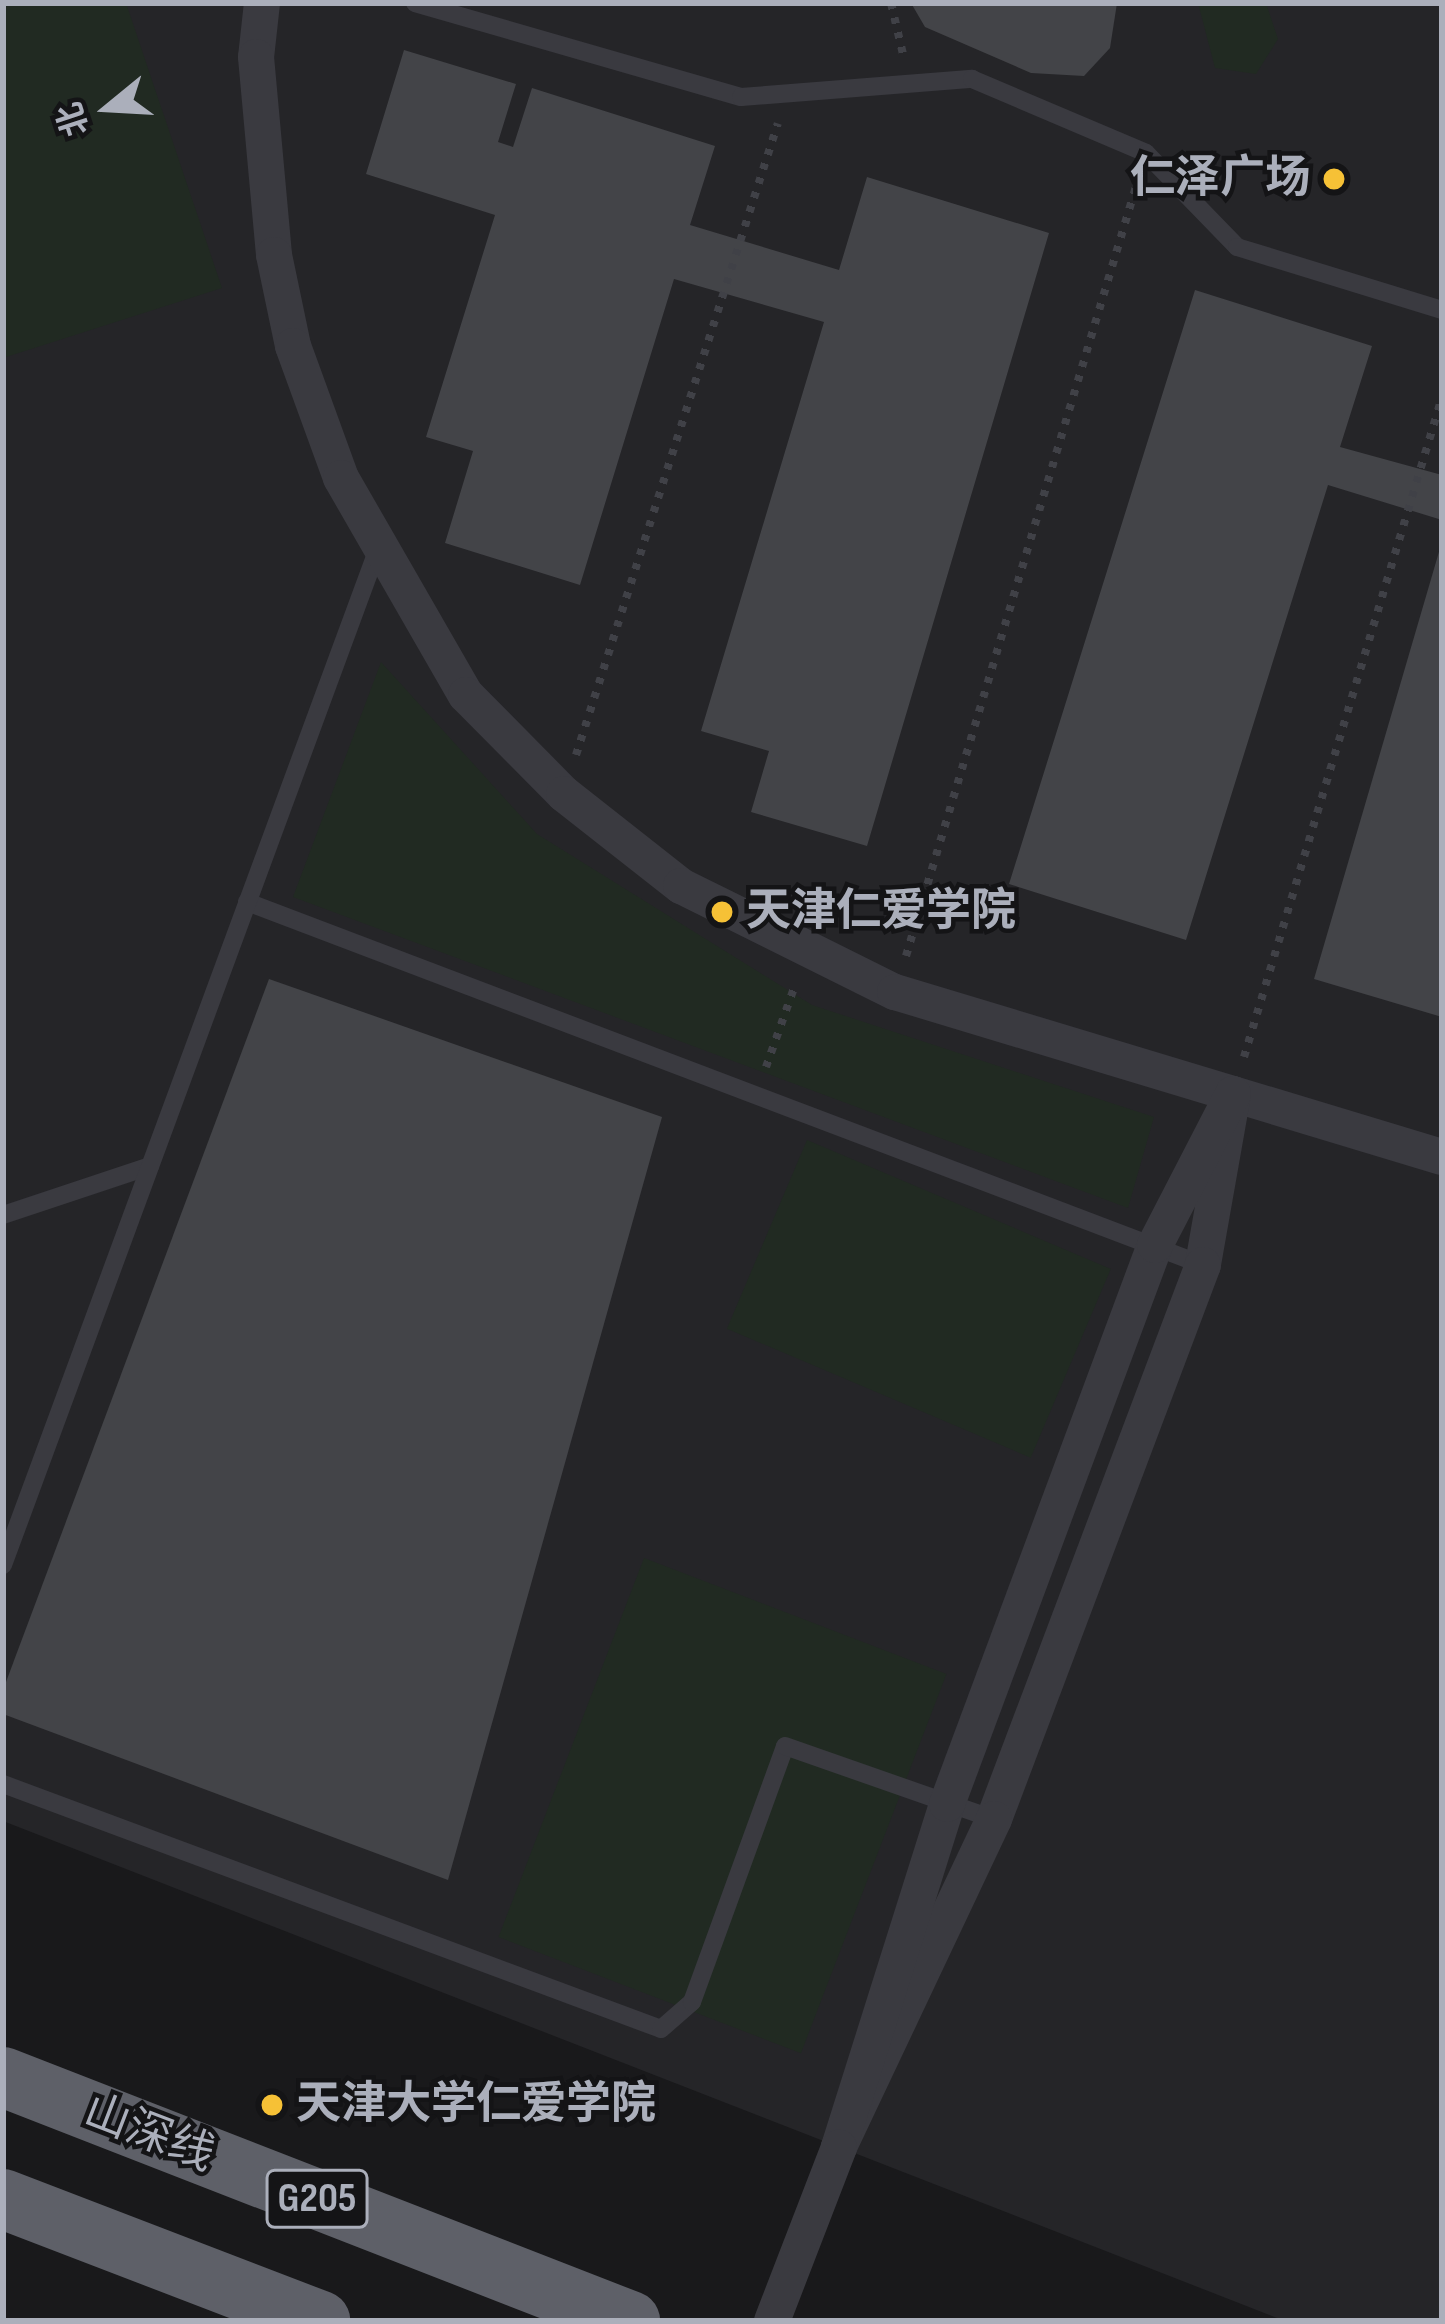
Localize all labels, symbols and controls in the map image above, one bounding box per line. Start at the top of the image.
north arrow [48,48,168,168]
text: 北 [50,97,98,141]
place label: 仁泽广场 [1130,152,1310,206]
marker: 仁泽广场 [1321,166,1347,192]
place label: 天津仁爱学院 [746,885,1016,939]
marker: 天津仁爱学院 [709,899,735,925]
place label: 天津大学仁爱学院 [296,2078,656,2132]
street label: 山深线 [76,2085,222,2183]
marker: 天津大学仁爱学院 [259,2092,285,2118]
road number: G205 [263,2163,371,2235]

